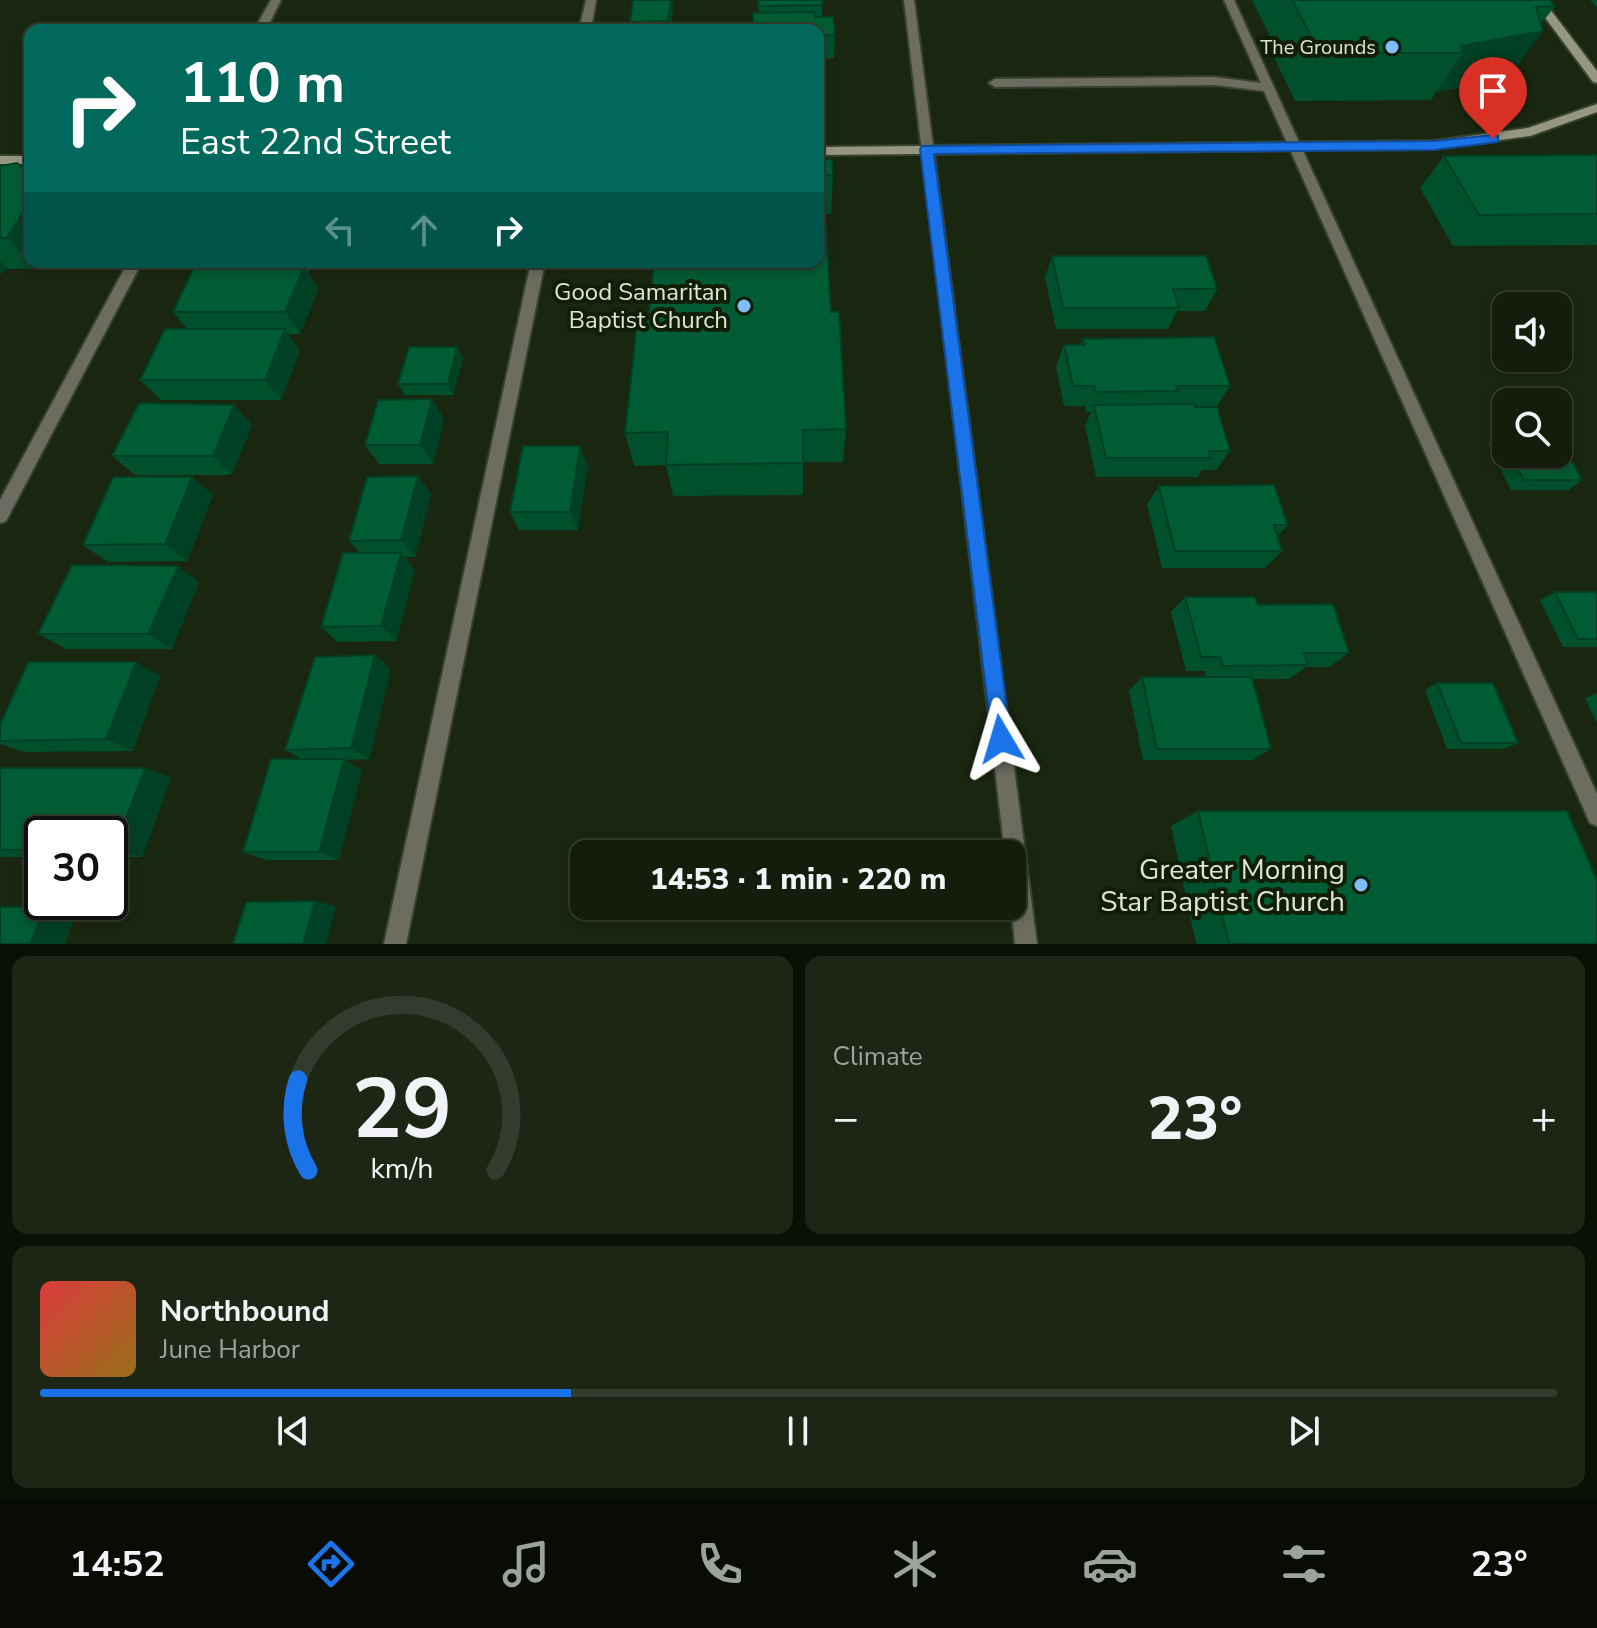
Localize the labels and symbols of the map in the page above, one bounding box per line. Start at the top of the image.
place label: The Grounds [1260,34,1376,61]
marker: The Grounds [1383,38,1401,56]
pin [1459,57,1527,139]
place label: Good Samaritan Baptist Church [554,276,728,336]
marker: Good Samaritan Baptist Church [735,297,753,315]
position arrow [959,697,1043,781]
speed limit sign: 30 [24,816,128,920]
place label: Greater Morning Star Baptist Church [1100,851,1345,921]
marker: Greater Morning Star Baptist Church [1352,876,1370,894]

